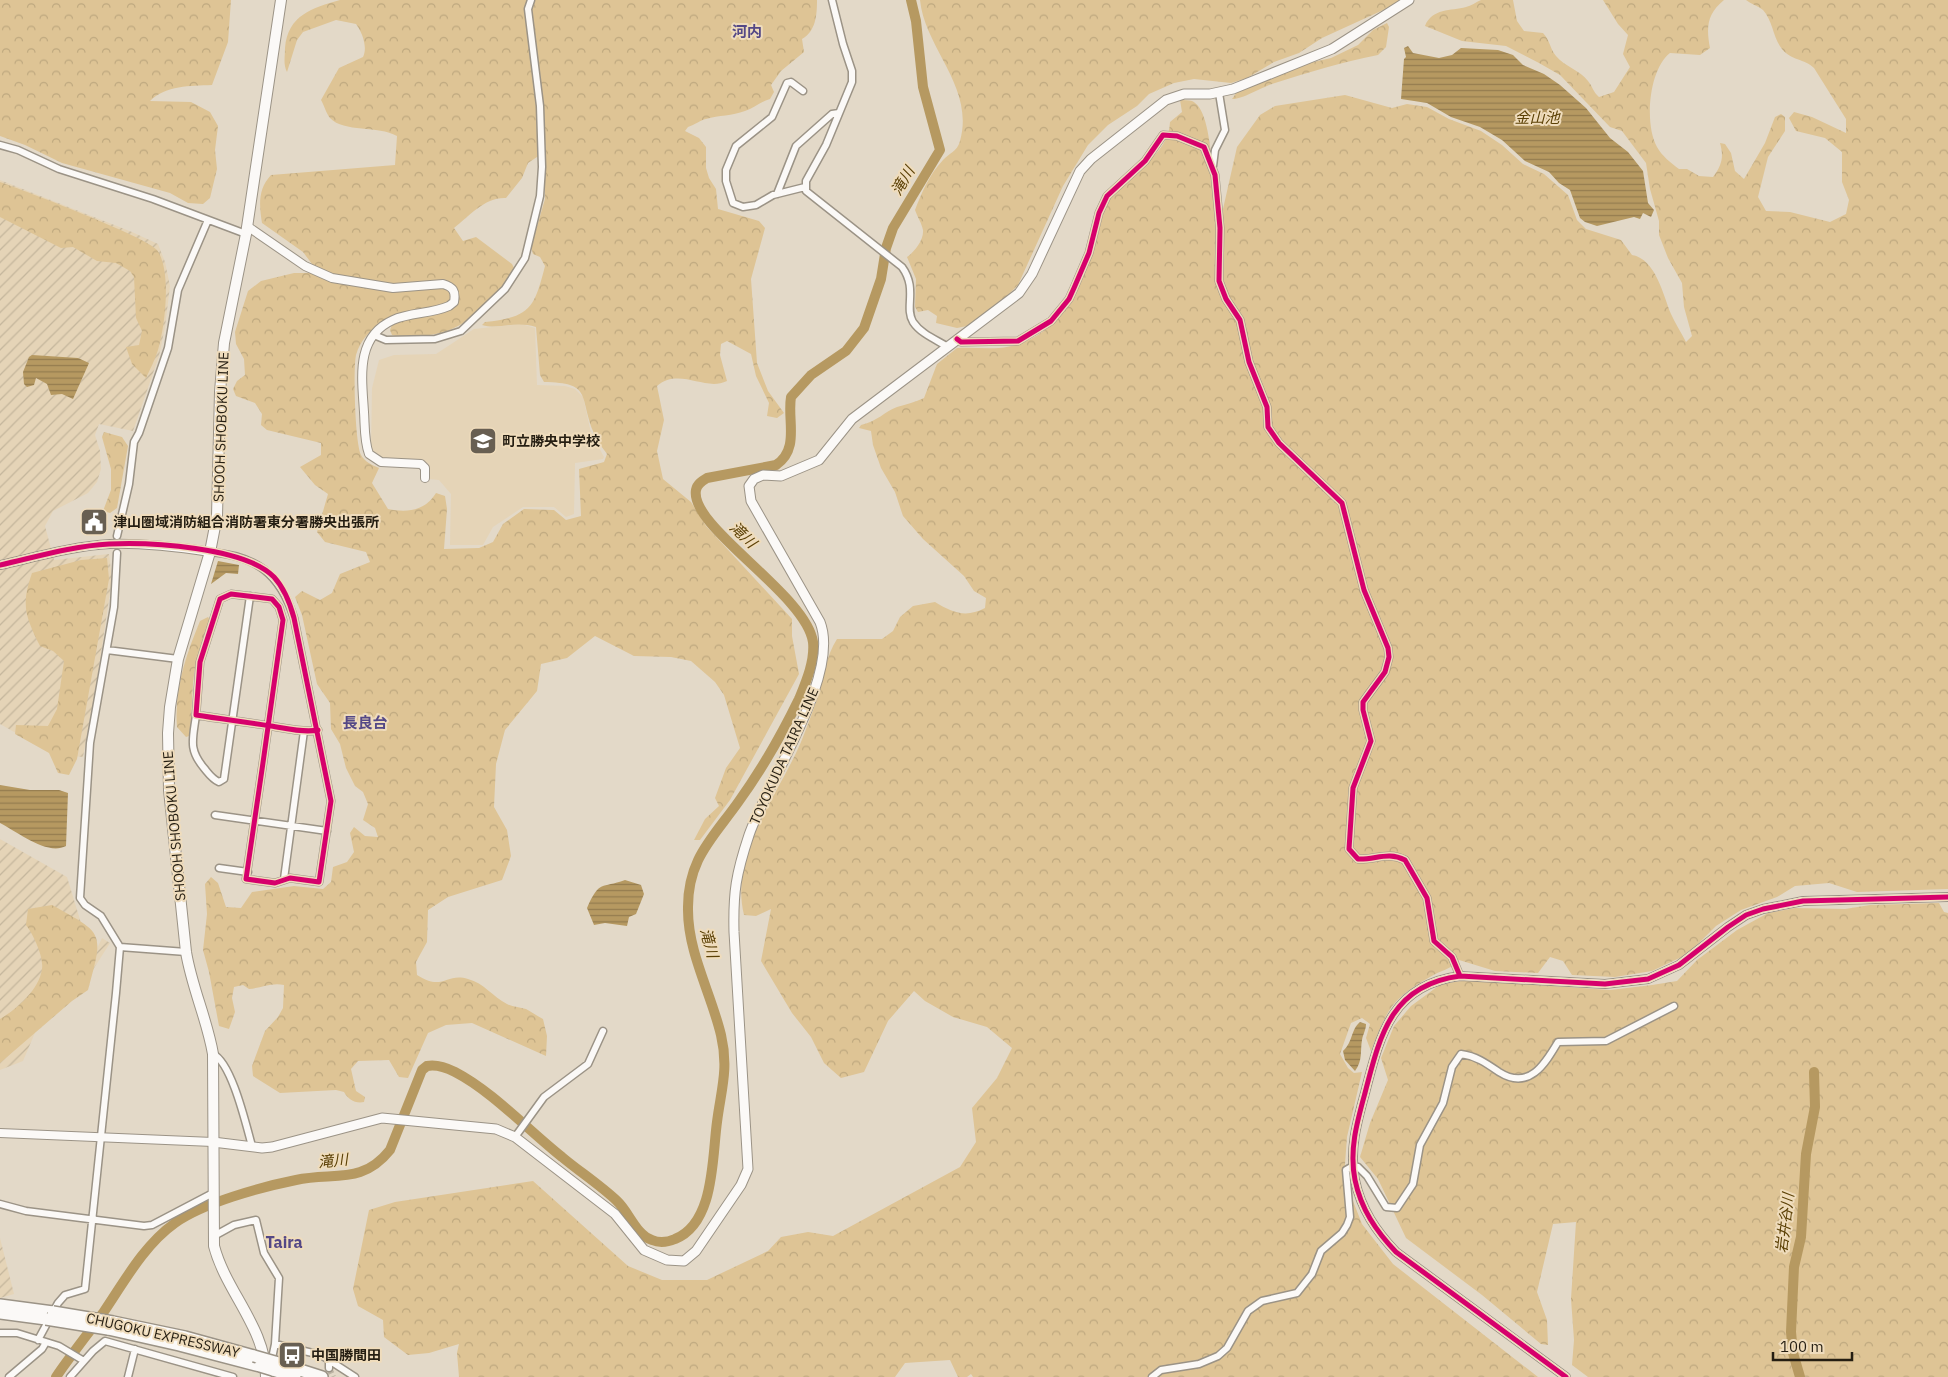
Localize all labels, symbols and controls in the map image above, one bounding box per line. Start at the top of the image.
district label: 河内 [732,22,762,41]
water label: 金山池 [1514,108,1561,127]
water label: 滝川 [887,161,919,198]
street label: SHOOH SHOBOKU LINE [209,352,233,502]
school or university icon: 町立勝央中学校 [468,426,498,456]
place label: 町立勝央中学校 [502,432,600,450]
public building icon: 津山圏域消防組合消防署東分署勝央出張所 [79,507,109,537]
place label: 津山圏域消防組合消防署東分署勝央出張所 [113,513,379,531]
water label: 滝川 [726,517,762,553]
street label: TOYOKUDA TAIRA LINE [746,685,822,827]
district label: 長良台 [342,713,388,732]
street label: SHOOH SHOBOKU LINE [158,750,190,902]
water label: 滝川 [696,926,723,962]
water label: 滝川 [317,1149,351,1172]
water label: 岩井谷川 [1771,1190,1798,1254]
district label: Taira [265,1232,303,1252]
street label: CHUGOKU EXPRESSWAY [85,1309,242,1362]
scale bar [1773,1330,1852,1362]
text: 100 m [1780,1337,1824,1356]
bus stop icon: 中国勝間田 [277,1340,307,1370]
place label: 中国勝間田 [311,1346,381,1364]

